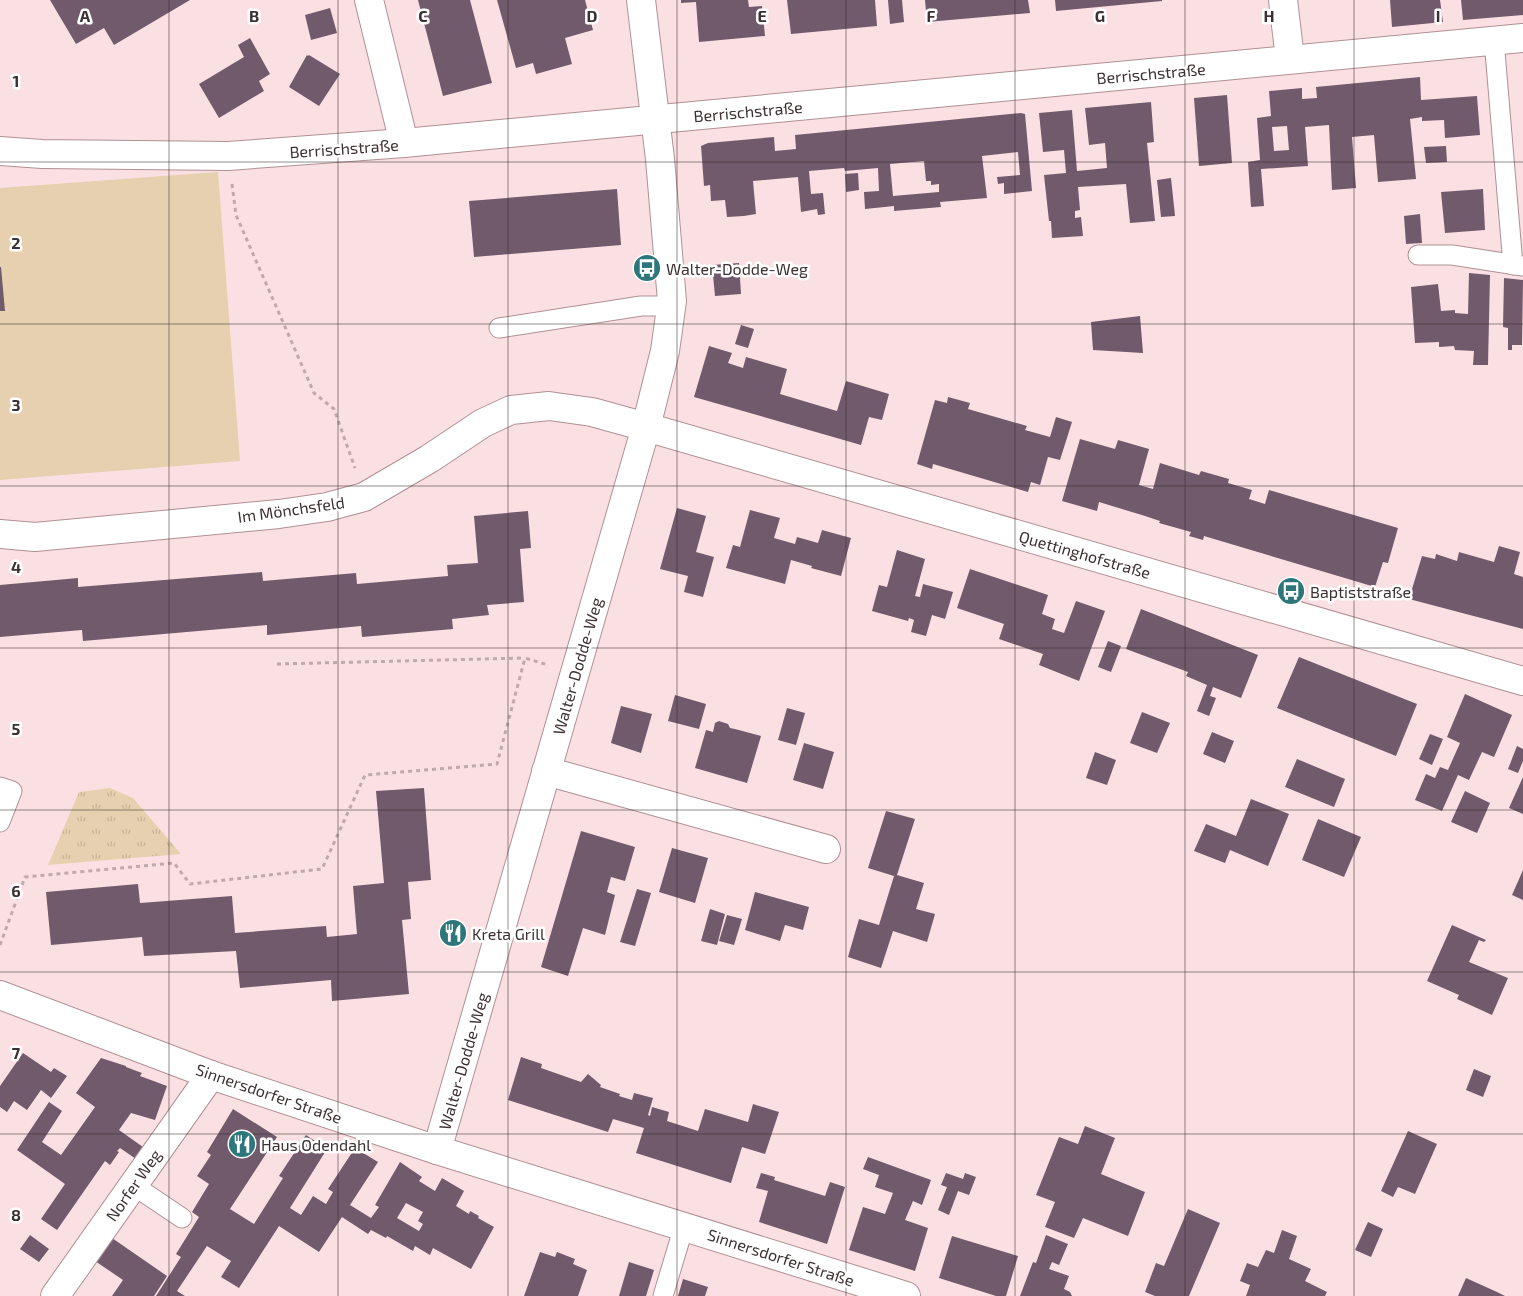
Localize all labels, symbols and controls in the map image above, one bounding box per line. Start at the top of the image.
text: A [80,6,91,25]
text: B [249,6,259,25]
text: C [418,6,428,25]
text: D [587,6,598,25]
text: E [757,6,767,25]
text: F [927,6,936,25]
text: G [1095,6,1105,25]
text: H [1263,6,1275,25]
text: I [1436,6,1440,25]
street label: Berrischstraße [1096,59,1206,87]
text: 1 [13,71,19,90]
street label: Berrischstraße [693,97,803,125]
street label: Berrischstraße [289,135,399,161]
text: 2 [11,233,21,252]
bus stop icon: Walter-Dodde-Weg [632,253,662,283]
place label: Walter-Dodde-Weg [666,259,808,278]
text: 3 [11,395,21,414]
street label: Im Mönchsfeld [236,492,346,526]
street label: Quettinghofstraße [1017,526,1153,583]
text: 4 [11,557,21,576]
bus stop icon: Baptiststraße [1276,576,1306,606]
place label: Baptiststraße [1310,582,1411,601]
street label: Walter-Dodde-Weg [548,595,606,737]
text: 5 [12,719,21,738]
text: 6 [11,881,21,900]
restaurant icon: Kreta Grill [438,918,468,948]
place label: Kreta Grill [472,924,545,943]
street label: Walter-Dodde-Weg [434,990,492,1132]
text: 7 [12,1043,21,1062]
street label: Sinnersdorfer Straße [194,1059,344,1127]
restaurant icon: Haus Odendahl [227,1129,257,1159]
place label: Haus Odendahl [261,1135,371,1154]
street label: Norfer Weg [101,1145,165,1225]
text: 8 [11,1205,21,1224]
street label: Sinnersdorfer Straße [705,1224,857,1290]

